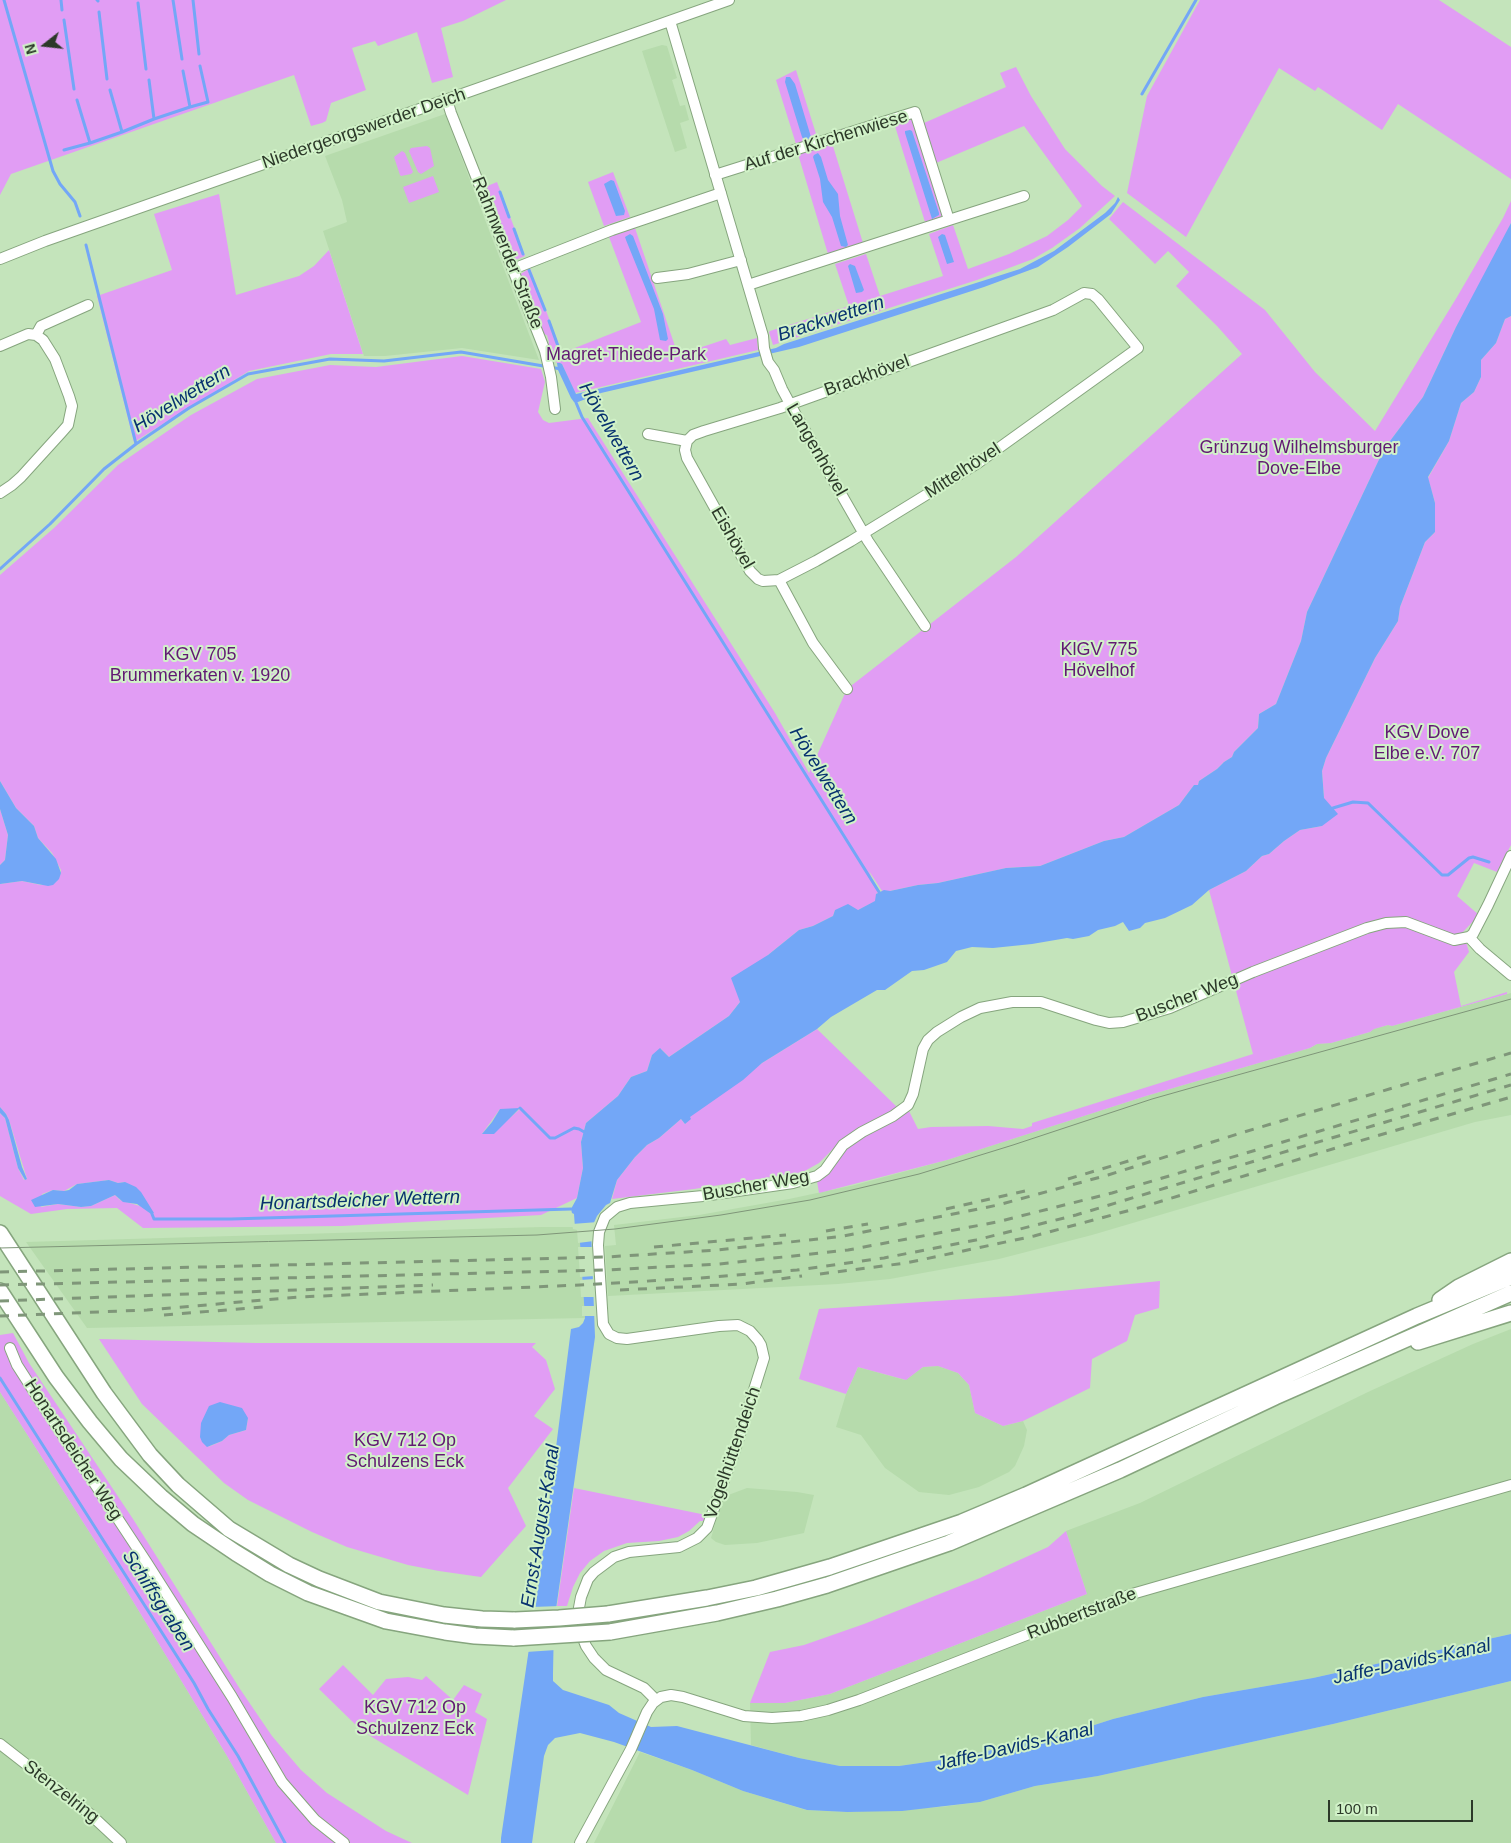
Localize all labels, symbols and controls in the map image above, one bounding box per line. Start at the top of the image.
north arrow [20,20,70,70]
text: N [21,42,40,56]
street label: Niedergeorgswerder Deich [259,84,469,174]
street label: Auf der Kirchenwiese [742,106,910,176]
street label: Rahmwerder Straße [467,174,547,332]
water label: Brackwettern [775,291,887,347]
park label: Magret-Thiede-Park [546,344,706,366]
street label: Brackhövel [821,351,913,401]
water label: Hövelwettern [129,360,235,438]
water label: Hövelwettern [573,378,649,486]
street label: Langenhövel [781,400,851,500]
park label: Grünzug Wilhelmsburger Dove-Elbe [1199,437,1399,479]
street label: Mittelhövel [921,439,1005,503]
street label: Eishövel [706,503,758,573]
park label: KlGV 775 Hövelhof [1060,639,1138,682]
park label: KGV 705 Brummerkaten v. 1920 [110,644,290,686]
park label: KGV Dove Elbe e.V. 707 [1374,722,1480,764]
water label: Hövelwettern [784,723,862,829]
street label: Buscher Weg [1133,969,1241,1027]
street label: Buscher Weg [701,1166,811,1206]
water label: Honartsdeicher Wettern [260,1186,460,1216]
street label: Honartsdeicher Weg [19,1375,127,1525]
street label: Vogelhüttendeich [700,1384,766,1522]
park label: KGV 712 Op Schulzens Eck [346,1430,464,1472]
water label: Ernst-August-Kanal [517,1443,565,1609]
water label: Schiffsgraben [117,1546,199,1656]
street label: Rubbertstraße [1024,1583,1140,1645]
water label: Jaffe-Davids-Kanal [1331,1634,1493,1690]
park label: KGV 712 Op Schulzenz Eck [356,1697,474,1740]
water label: Jaffe-Davids-Kanal [934,1718,1096,1776]
street label: Stenzelring [19,1756,103,1828]
scale bar [1331,1790,1476,1822]
text: 100 m [1336,1800,1378,1817]

